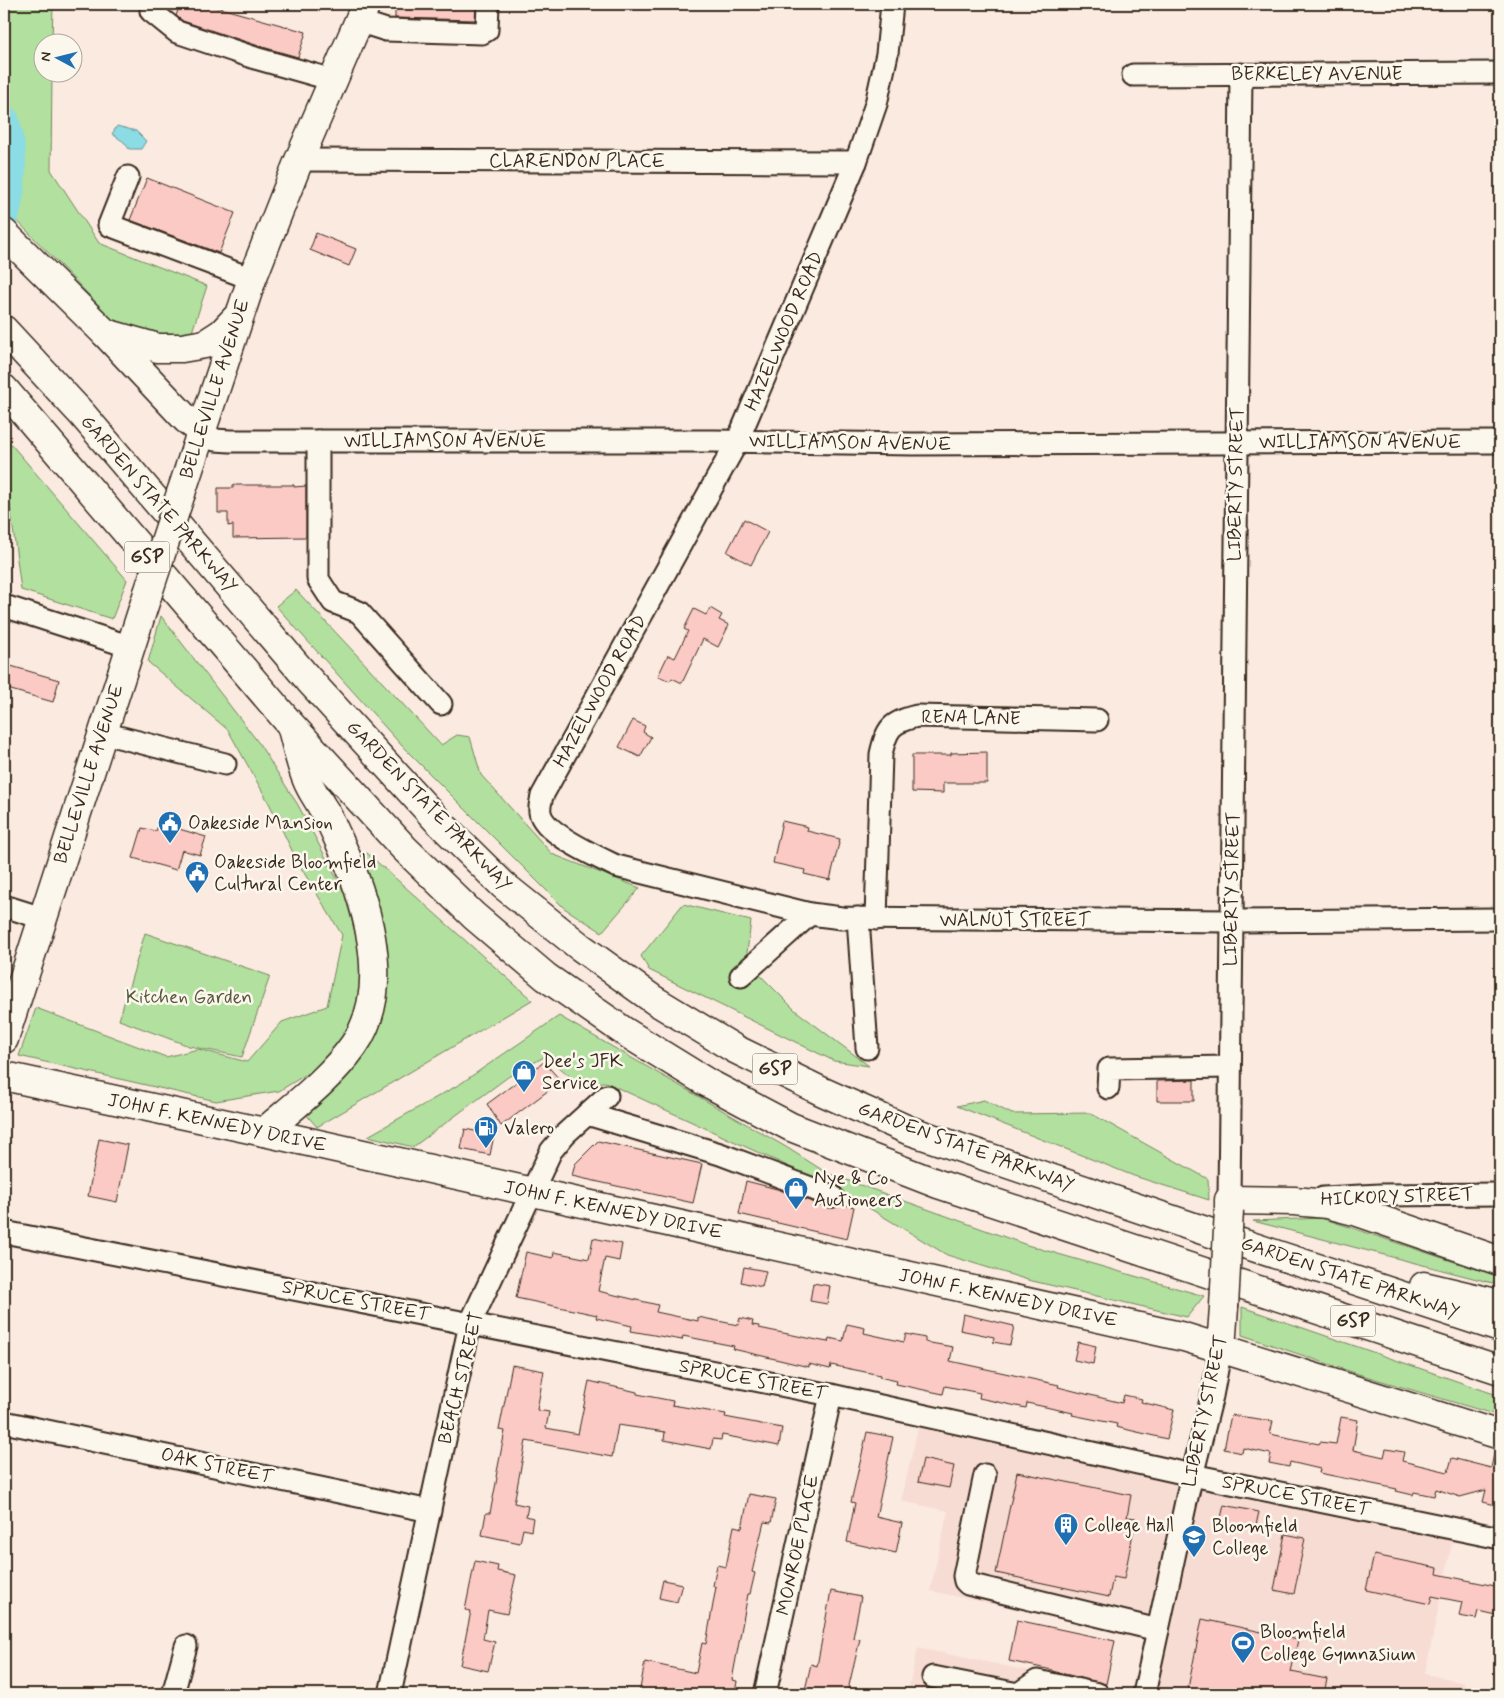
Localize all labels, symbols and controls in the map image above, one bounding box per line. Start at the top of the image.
north arrow [32,32,82,82]
text: N [37,51,56,62]
street label: BERKELEY AVENUE [1231,62,1403,87]
street label: CLARENDON PLACE [489,149,665,174]
street label: HAZELWOOD ROAD [739,247,829,415]
street label: BELLEVILLE AVENUE [174,296,256,482]
street label: LIBERTY STREET [1222,406,1250,562]
street label: GARDEN STATE PARKWAY [75,410,244,599]
street label: WILLIAMSON AVENUE [344,429,546,454]
street label: WILLIAMSON AVENUE [749,429,951,457]
street label: WILLIAMSON AVENUE [1259,430,1461,455]
road number: GSP [124,542,170,572]
street label: HAZELWOOD ROAD [548,610,652,772]
street label: BELLEVILLE AVENUE [48,681,130,867]
street label: RENA LANE [921,705,1021,731]
street label: GARDEN STATE PARKWAY [341,715,518,897]
public building icon: Oakeside Mansion [157,810,183,844]
place label: Oakeside Mansion [188,811,333,836]
street label: LIBERTY STREET [1218,811,1246,967]
place label: Oakeside Bloomfield Cultural Center [214,850,376,897]
public building icon: Oakeside Bloomfield Cultural Center [184,860,210,894]
street label: WALNUT STREET [940,908,1092,933]
park label: Kitchen Garden [126,985,252,1010]
place label: Dee's JFK Service [542,1049,624,1096]
road number: GSP [752,1054,798,1084]
shop icon: Dee's JFK Service [511,1059,537,1093]
street label: JOHN F. KENNEDY DRIVE [105,1088,329,1158]
street label: GARDEN STATE PARKWAY [854,1096,1078,1198]
fuel station icon: Valero [473,1115,499,1149]
place label: Valero [504,1116,554,1141]
place label: Nye & Co Auctioneers [814,1166,902,1213]
street label: JOHN F. KENNEDY DRIVE [501,1175,725,1245]
shop icon: Nye & Co Auctioneers [783,1176,809,1210]
street label: HICKORY STREET [1320,1182,1474,1212]
street label: GARDEN STATE PARKWAY [1237,1231,1463,1325]
street label: JOHN F. KENNEDY DRIVE [896,1263,1120,1333]
street label: SPRUCE STREET [280,1274,433,1328]
road number: GSP [1330,1305,1376,1336]
street label: BEACH STREET [432,1309,490,1447]
street label: LIBERTY STREET [1177,1333,1233,1489]
street label: SPRUCE STREET [677,1353,830,1407]
street label: OAK STREET [159,1442,276,1490]
street label: SPRUCE STREET [1220,1469,1373,1523]
street label: MONROE PLACE [771,1472,825,1618]
building icon: College Hall [1053,1512,1079,1546]
place label: College Hall [1084,1513,1174,1539]
place label: Bloomfield College [1212,1514,1298,1562]
school or university icon: Bloomfield College [1181,1524,1207,1558]
place label: Bloomfield College Gymnasium [1260,1620,1416,1668]
sports icon: Bloomfield College Gymnasium [1230,1630,1256,1664]

